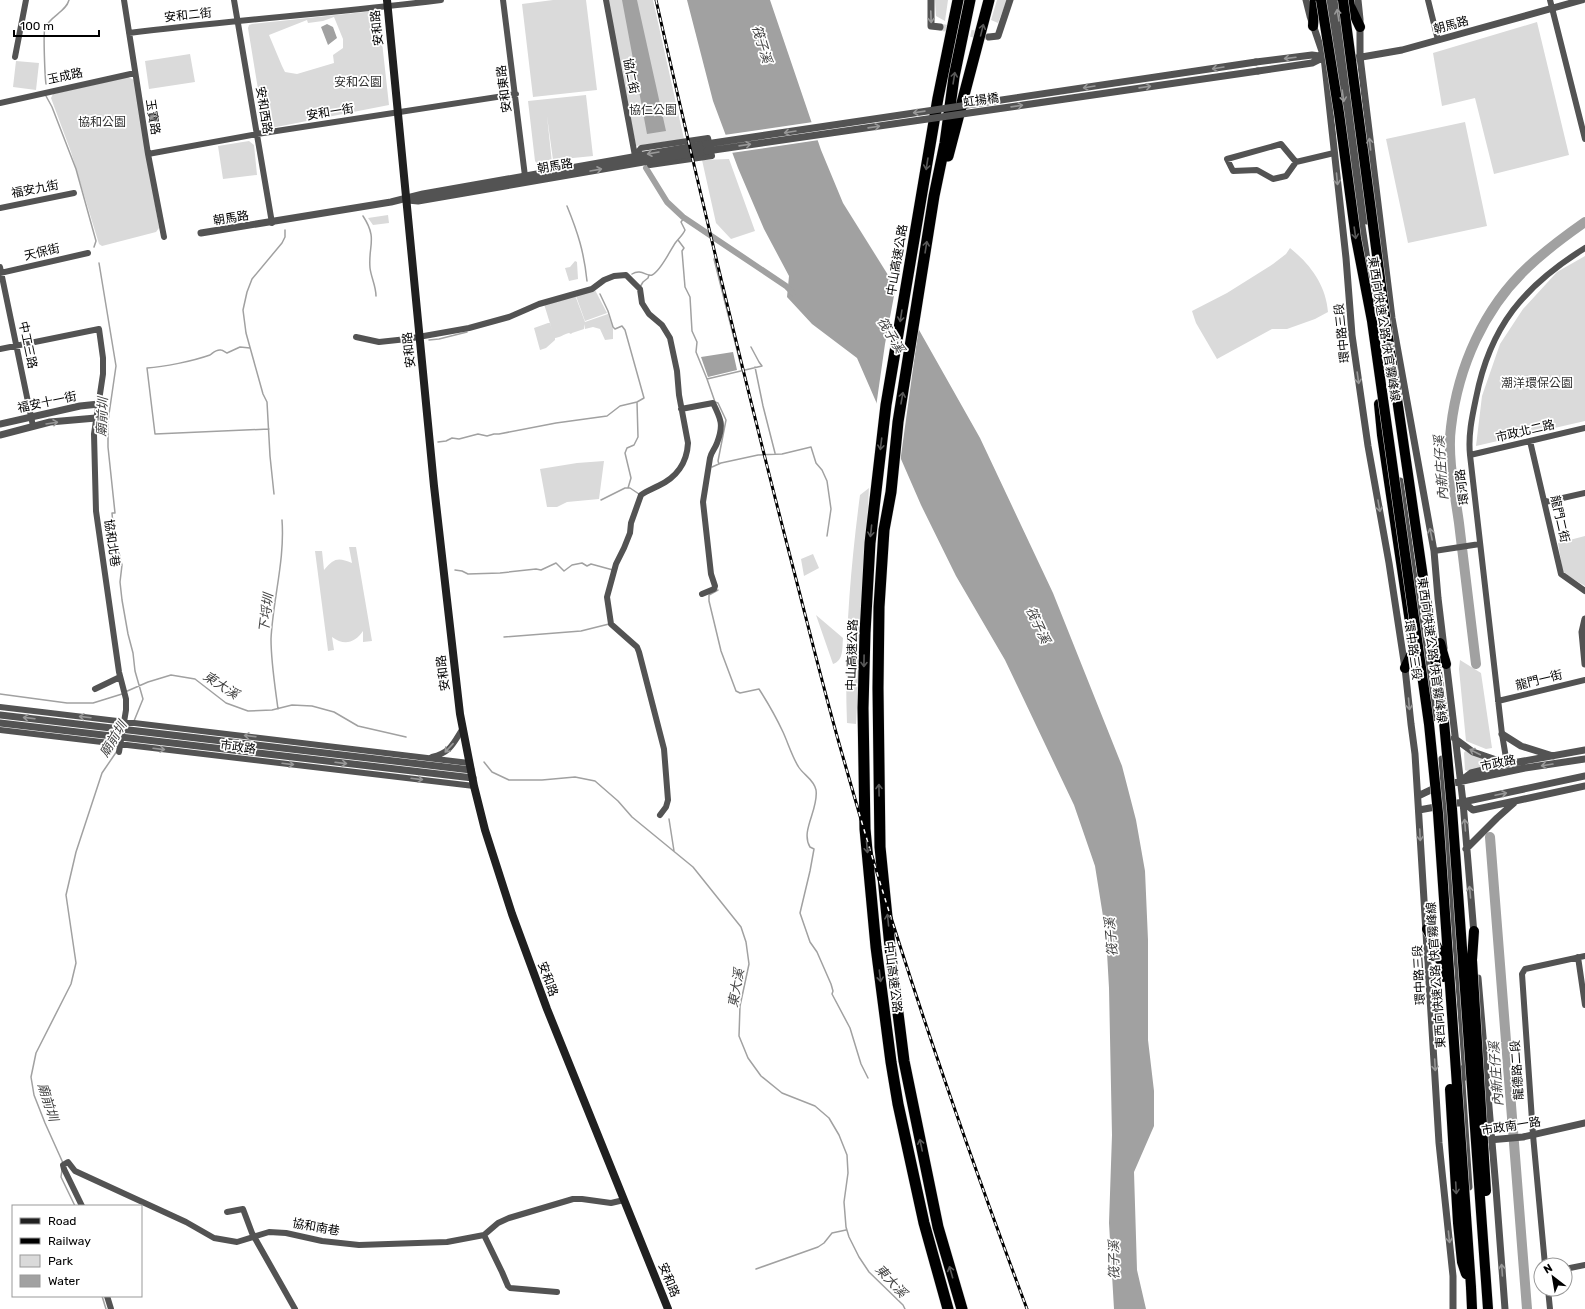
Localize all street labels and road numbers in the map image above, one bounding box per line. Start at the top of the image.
street label: 安和二街 [163,6,213,24]
street label: 安和路 [368,9,386,47]
street label: 朝馬路 [1432,14,1470,36]
street label: 協仁街 [621,57,641,95]
street label: 安和東路 [494,64,514,114]
street label: 玉成路 [46,65,84,87]
street label: 安和西路 [253,85,275,135]
street label: 虹揚橋 [962,91,1000,109]
street label: 玉寶路 [143,98,163,136]
street label: 安和一街 [305,101,355,123]
street label: 朝馬路 [536,156,574,176]
street label: 福安九街 [10,178,60,200]
street label: 朝馬路 [212,208,250,228]
street label: 中山高速公路 [884,223,910,297]
street label: 天保街 [23,241,61,263]
street label: 東西向快速公路 快官霧峰線 [1366,255,1402,403]
street label: 環中路三段 [1332,302,1352,364]
street label: 中工三路 [16,320,40,370]
street label: 安和路 [400,331,418,369]
street label: 福安十一街 [16,389,78,415]
street label: 市政北二路 [1494,417,1556,445]
street label: 環河路 [1453,468,1471,506]
street label: 龍門二街 [1548,494,1572,544]
street label: 協和北巷 [102,518,122,568]
street label: 東西向快速公路 快官霧峰線 [1415,576,1449,724]
street label: 中山高速公路 [844,619,860,691]
street label: 環中路三段 [1402,619,1424,681]
street label: 安和路 [434,654,452,692]
street label: 龍門一街 [1514,667,1564,693]
street label: 市政路 [219,738,257,756]
street label: 市政路 [1479,752,1517,774]
street label: 東西向快速公路 快官霧峰線 [1424,901,1448,1049]
street label: 中山高速公路 [882,940,904,1014]
street label: 環中路三段 [1410,945,1428,1005]
street label: 安和路 [535,960,561,998]
street label: 龍德路二段 [1508,1040,1526,1100]
street label: 市政南一路 [1480,1114,1542,1138]
street label: 協和南巷 [291,1216,341,1238]
street label: 安和路 [656,1261,682,1299]

